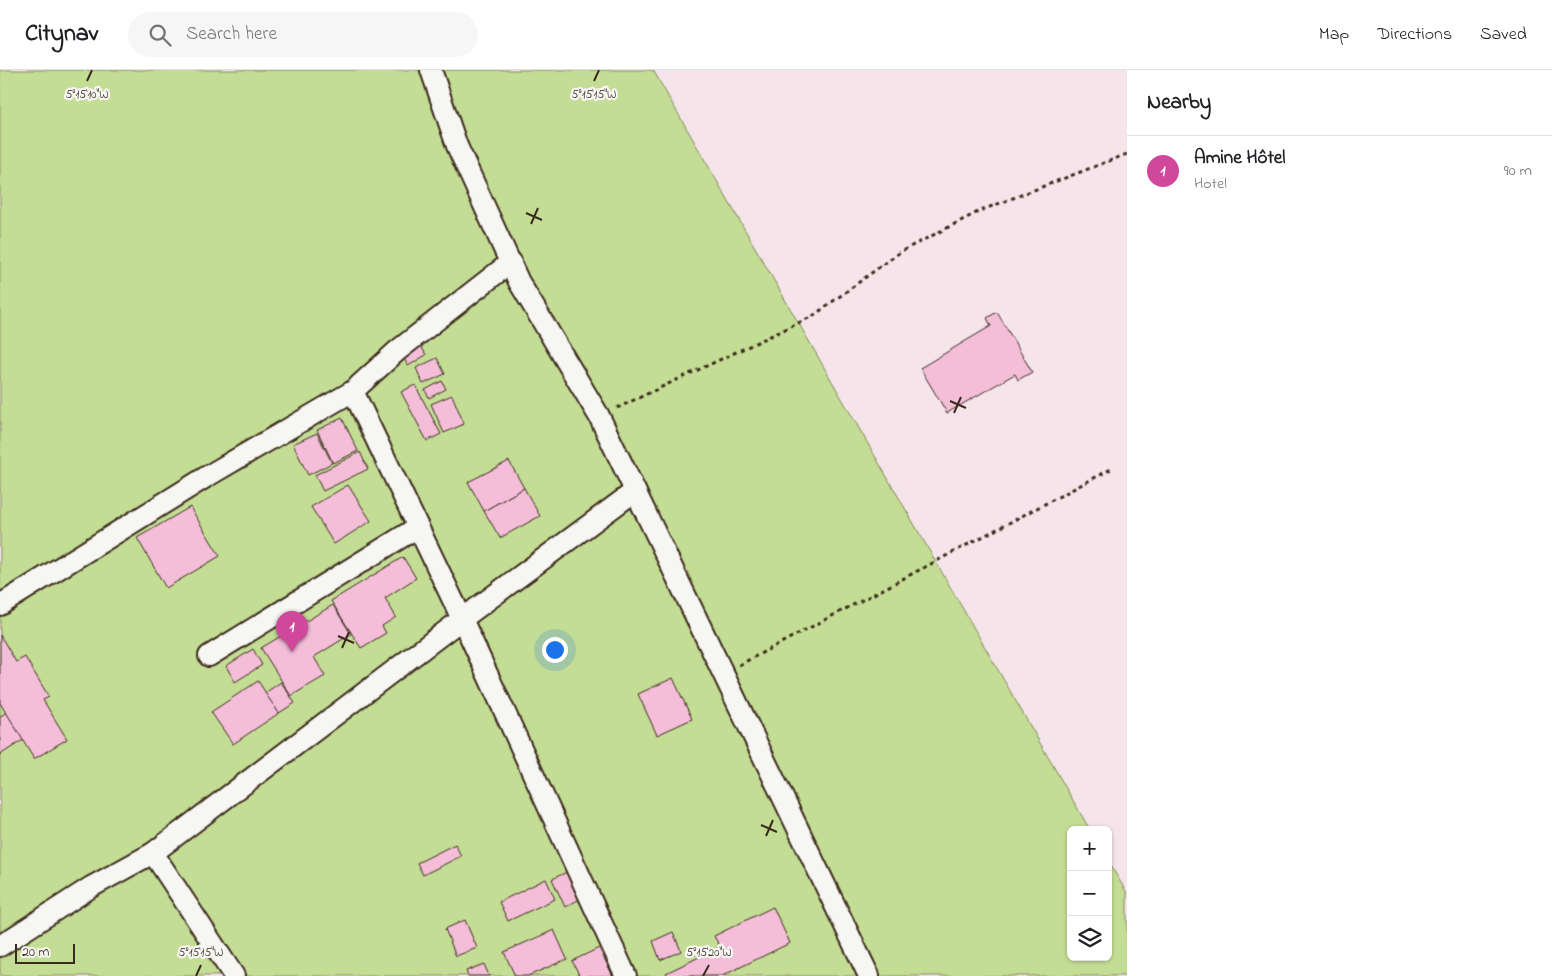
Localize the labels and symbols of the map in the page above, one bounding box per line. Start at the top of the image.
text: 5°15'10"W [65,86,109,104]
text: 5°15'15"W [572,86,616,104]
pin: 1 [276,611,308,652]
your location [542,637,568,663]
scale bar [15,941,75,964]
text: 5°15'15"W [179,944,223,962]
text: 5°15'20"W [686,944,732,962]

